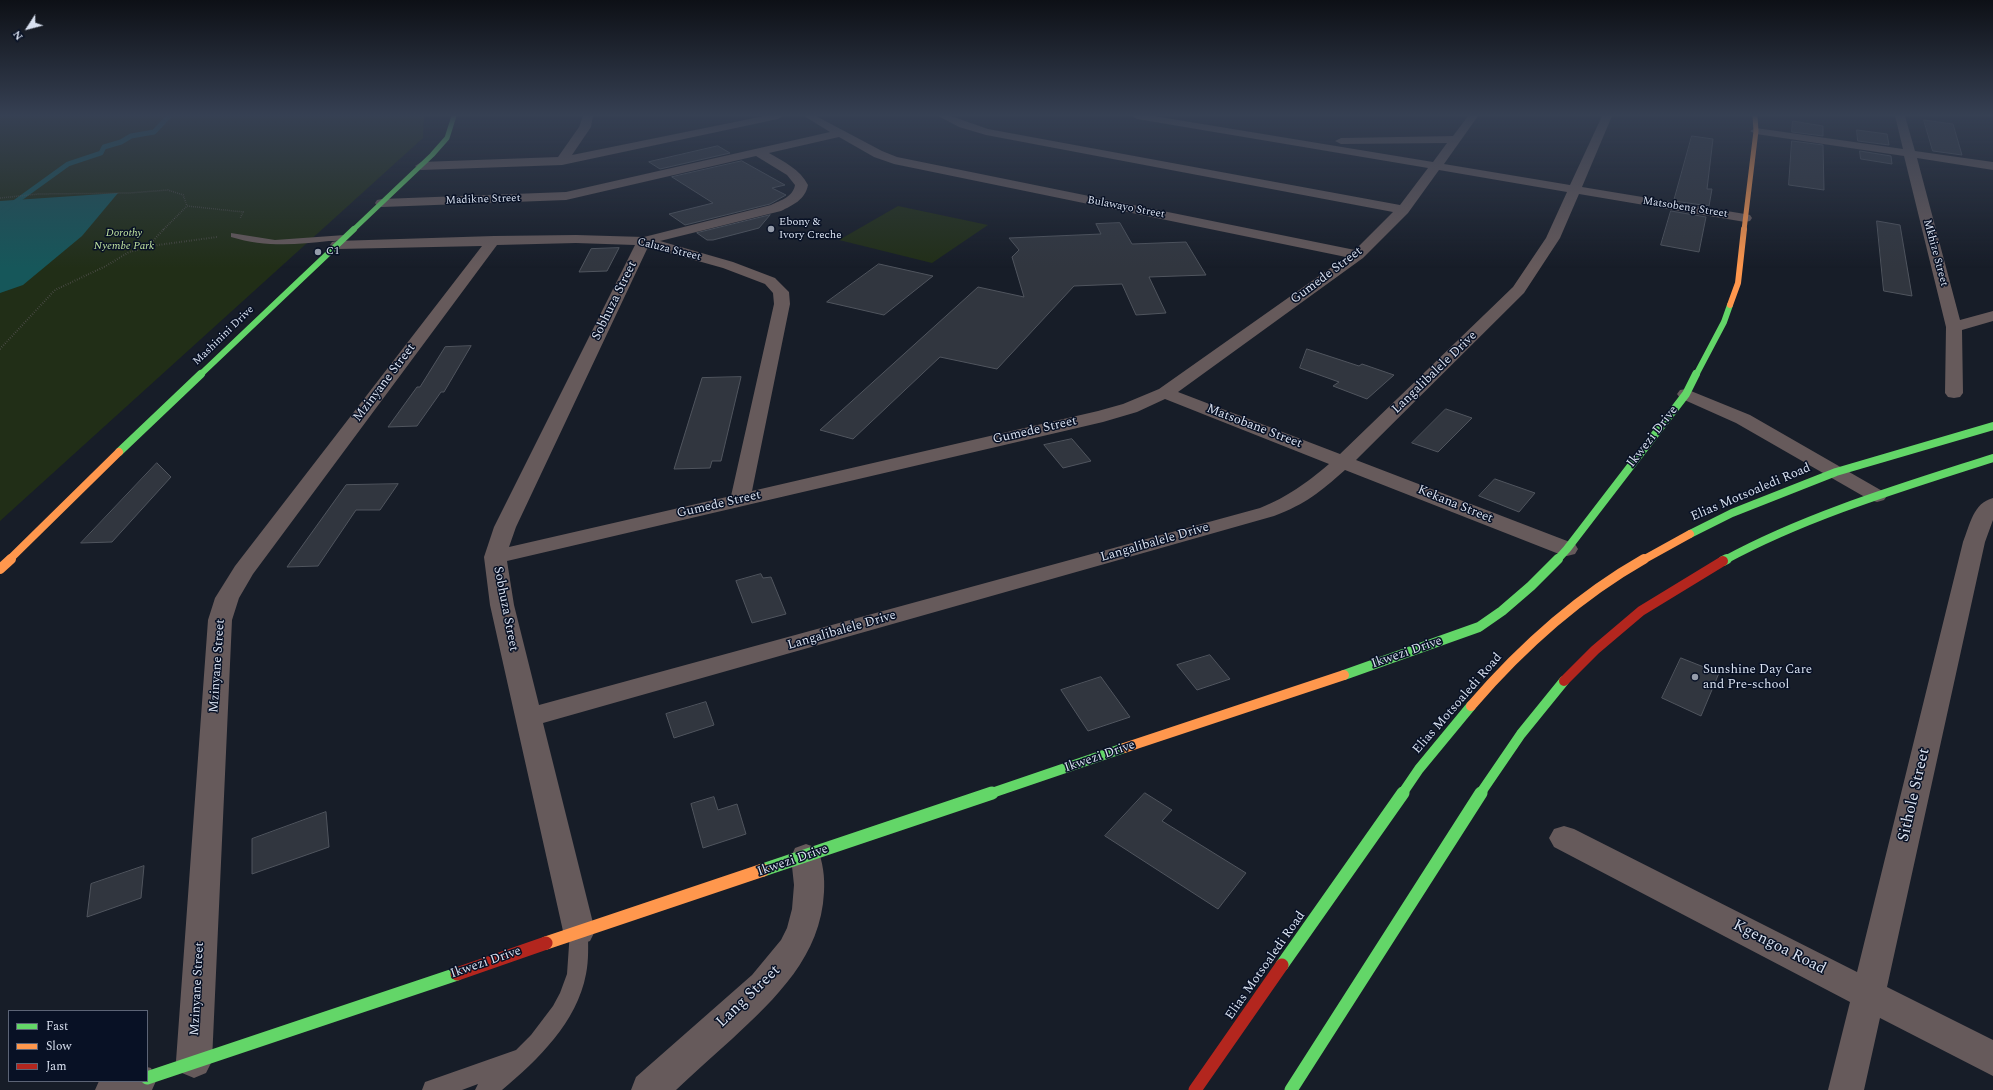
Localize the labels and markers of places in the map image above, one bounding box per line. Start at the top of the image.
place label: Ebony & Ivory Creche [779,216,842,242]
marker: Ebony & Ivory Creche [766,224,776,234]
place label: C1 [326,245,339,259]
marker: C1 [313,247,323,257]
place label: Sunshine Day Care and Pre-school [1703,662,1812,693]
marker: Sunshine Day Care and Pre-school [1690,672,1700,682]

